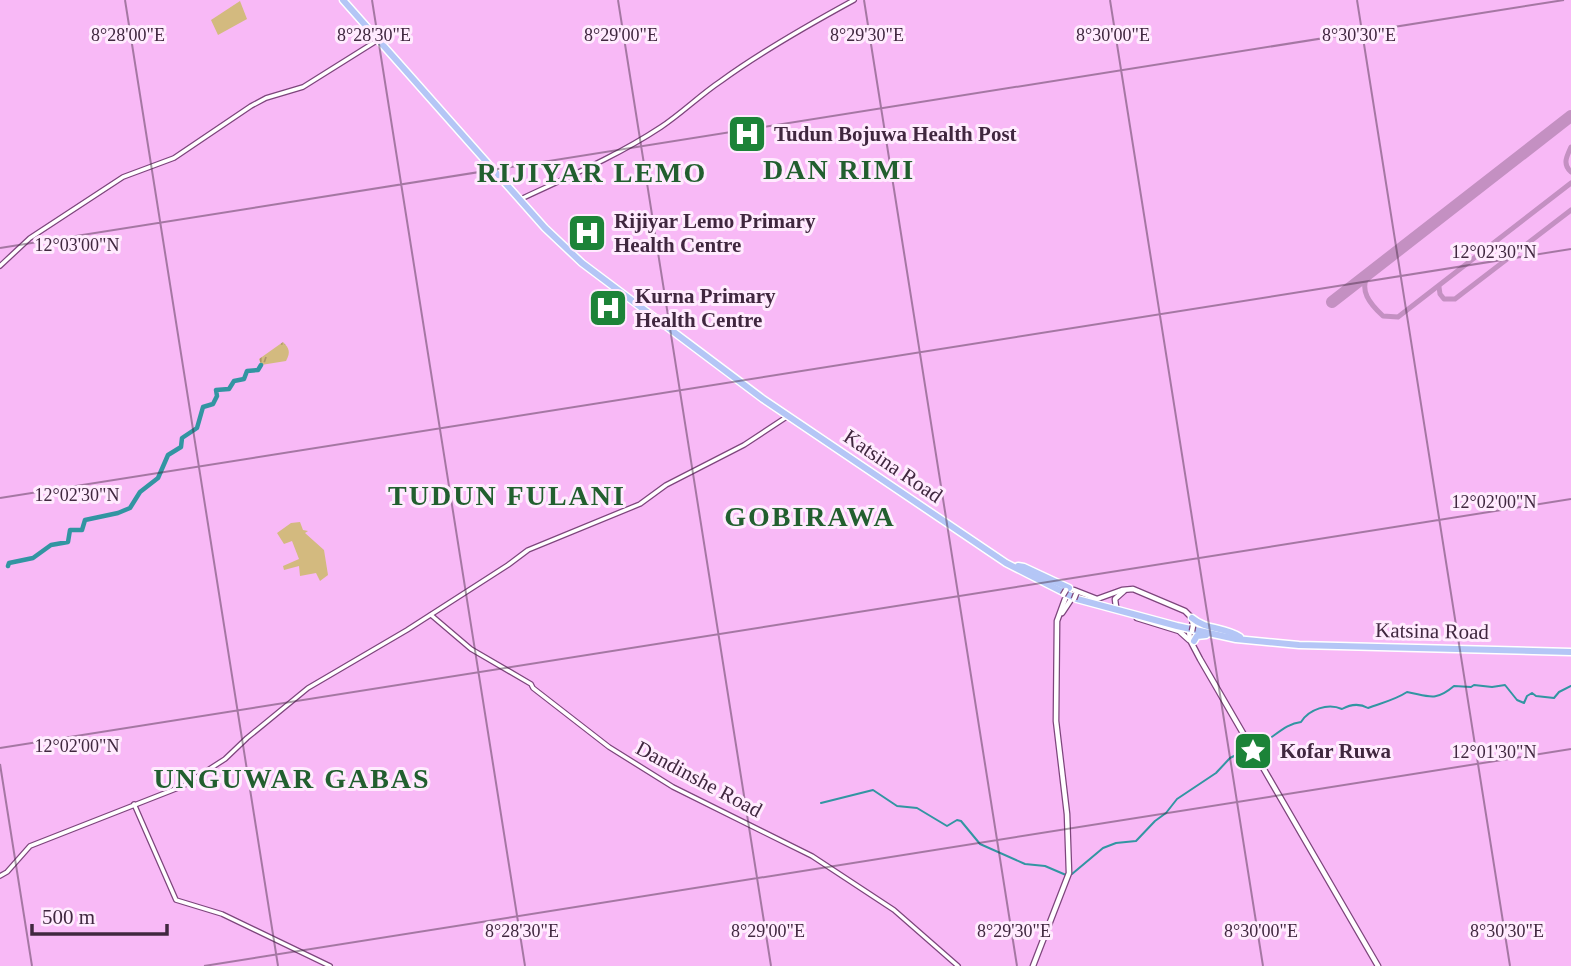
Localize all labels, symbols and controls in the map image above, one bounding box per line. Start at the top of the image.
text: 8°28'00"E [91,25,165,45]
text: 8°28'30"E [337,25,411,45]
text: 8°29'00"E [584,25,658,45]
text: 8°29'30"E [830,25,904,45]
text: 8°30'00"E [1076,25,1150,45]
text: 8°30'30"E [1322,25,1396,45]
hospital icon: Tudun Bojuwa Health Post [726,113,768,155]
place label: Tudun Bojuwa Health Post [774,122,1017,146]
district label: DAN RIMI [763,154,915,185]
district label: RIJIYAR LEMO [477,157,707,188]
place label: Rijiyar Lemo Primary Health Centre [614,209,816,257]
hospital icon: Rijiyar Lemo Primary Health Centre [566,212,608,254]
text: 12°03'00"N [35,235,119,255]
text: 12°02'30"N [1452,242,1536,262]
place label: Kurna Primary Health Centre [635,284,776,332]
hospital icon: Kurna Primary Health Centre [587,287,629,329]
street label: Katsina Road [839,424,947,508]
district label: TUDUN FULANI [388,480,626,511]
text: 12°02'30"N [35,485,119,505]
text: 12°02'00"N [1452,492,1536,512]
district label: GOBIRAWA [724,501,896,532]
street label: Katsina Road [1375,618,1490,644]
place icon: Kofar Ruwa [1232,730,1274,772]
text: 12°02'00"N [35,736,119,756]
street label: Dandinshe Road [632,736,767,823]
place label: Kofar Ruwa [1280,739,1392,763]
text: 12°01'30"N [1452,742,1536,762]
district label: UNGUWAR GABAS [153,763,431,794]
scale bar [32,892,166,936]
text: 500 m [42,905,95,929]
text: 8°28'30"E [485,921,559,941]
text: 8°29'00"E [731,921,805,941]
text: 8°29'30"E [977,921,1051,941]
text: 8°30'00"E [1224,921,1298,941]
text: 8°30'30"E [1470,921,1544,941]

